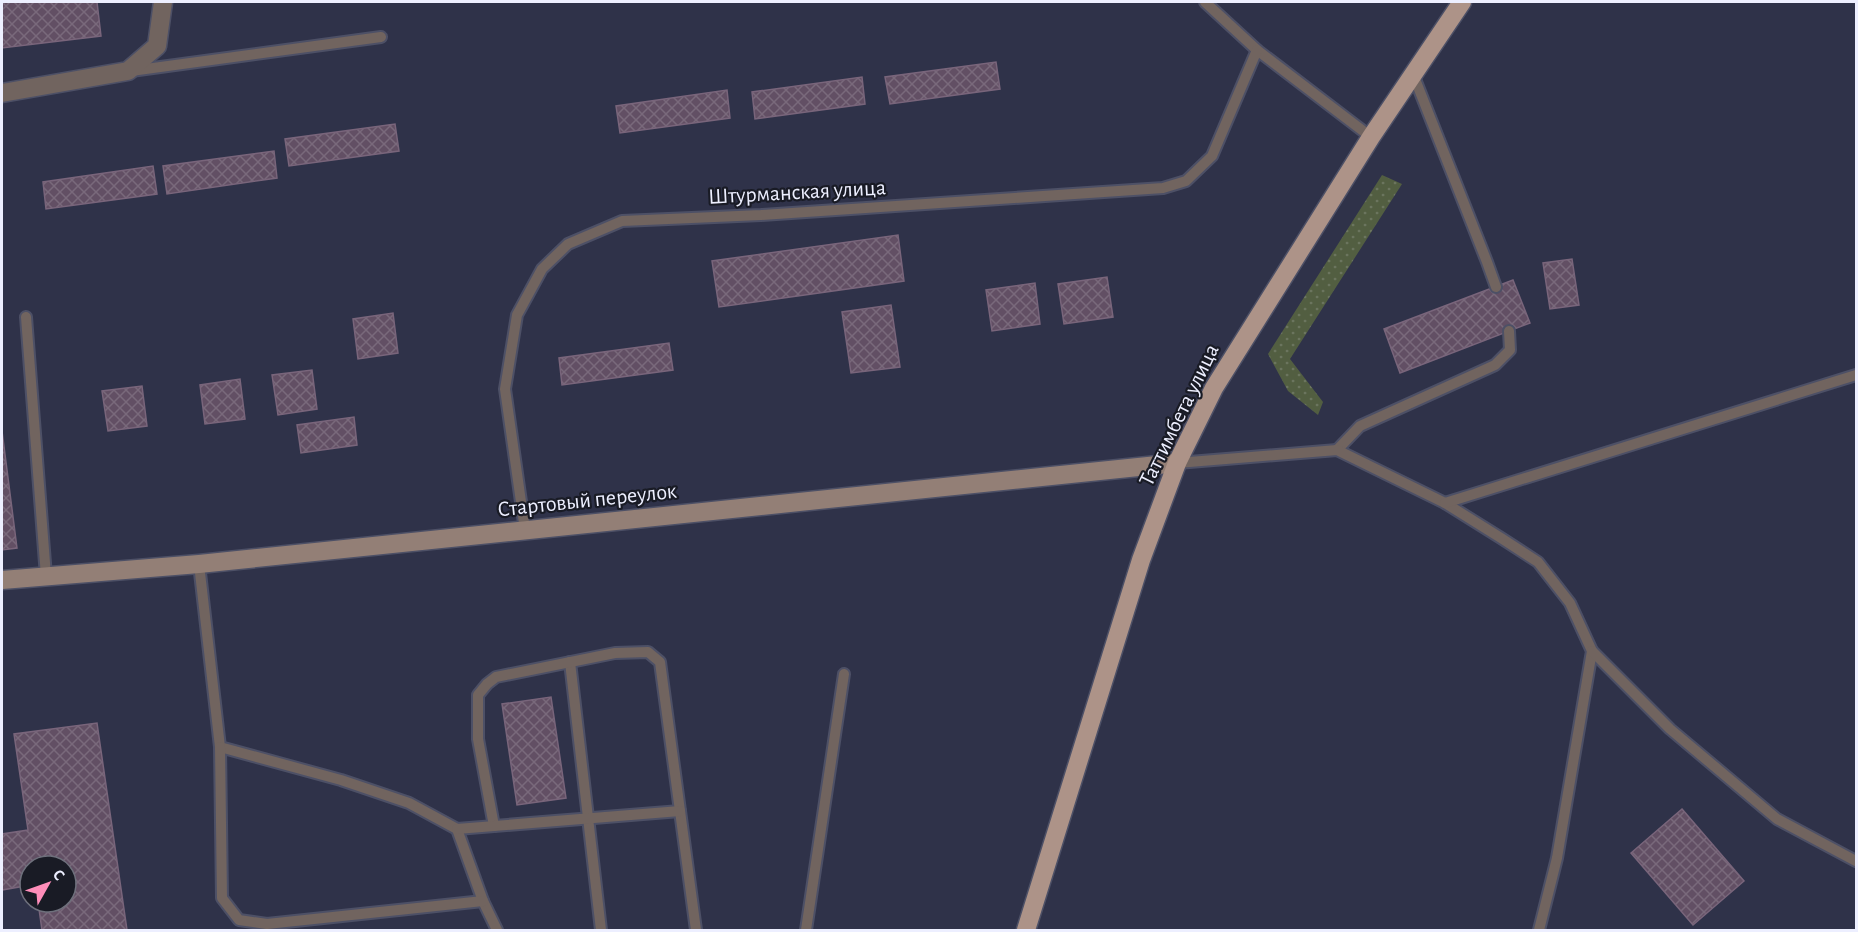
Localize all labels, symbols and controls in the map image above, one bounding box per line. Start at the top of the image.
street label: Штурманская улица [708,176,886,208]
street label: Таттимбета улица [1135,341,1223,489]
street label: Стартовый переулок [496,480,678,520]
north arrow [18,854,78,914]
text: С [50,866,68,884]

